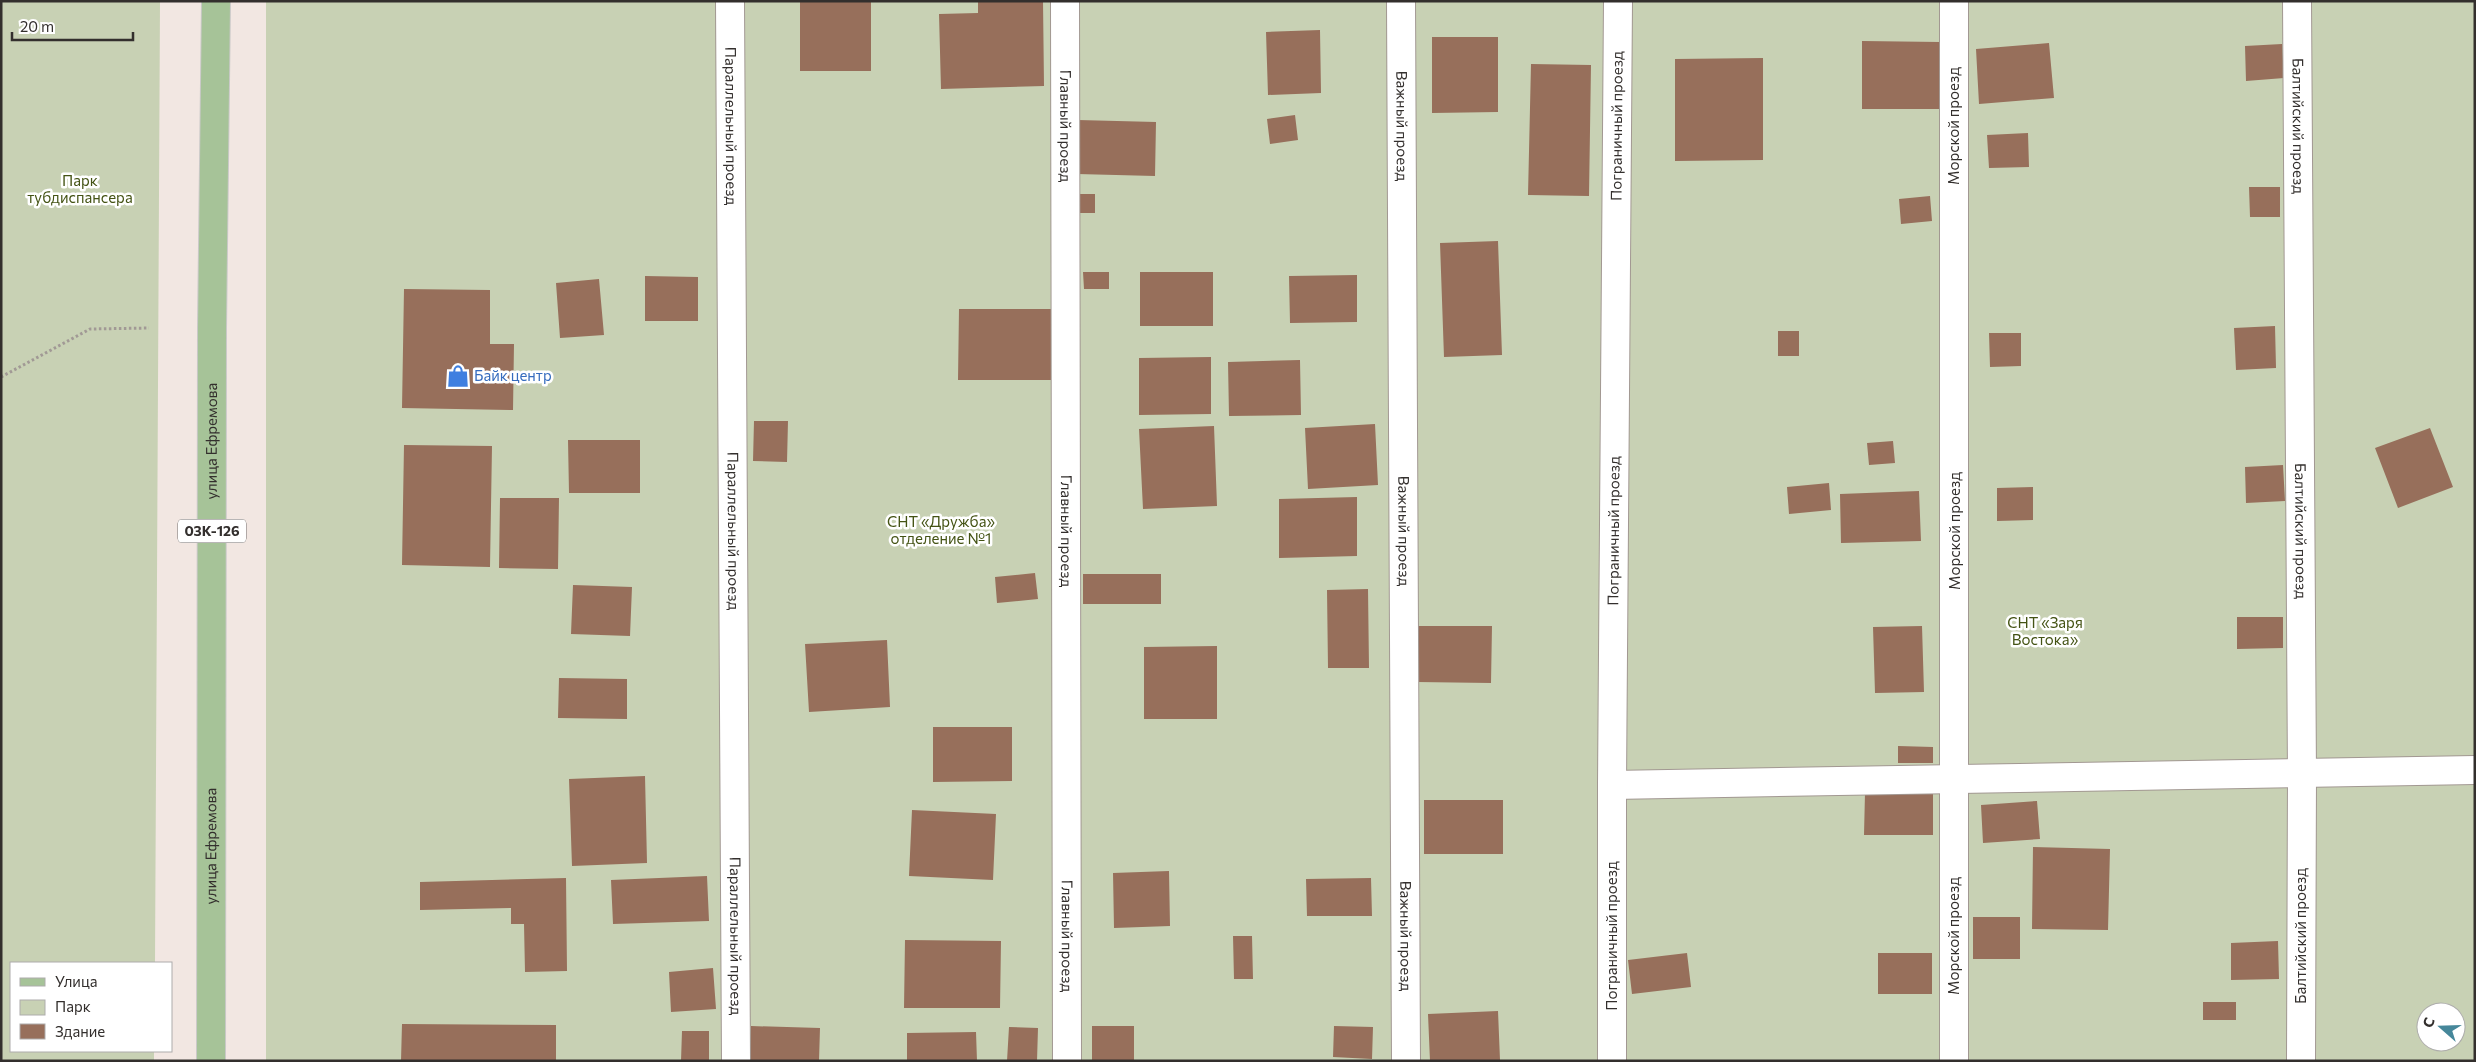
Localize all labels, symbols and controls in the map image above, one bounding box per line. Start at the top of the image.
scale bar [12,10,134,42]
text: 20 m [20,17,54,35]
street label: Параллельный проезд [722,47,741,205]
street label: Пограничный проезд [1606,51,1626,201]
street label: Балтийский проезд [2289,58,2308,194]
street label: Морской проезд [1944,67,1962,185]
street label: Главный проезд [1057,70,1075,183]
street label: Важный проезд [1393,71,1412,182]
park label: Парк тубдиспансера [27,171,133,206]
shop icon: Байк центр [445,363,471,389]
place label: Байк центр [474,366,552,384]
street label: улица Ефремова [202,383,220,499]
street label: Параллельный проезд [725,452,743,610]
street label: Пограничный проезд [1603,456,1623,606]
street label: Балтийский проезд [2292,463,2311,599]
street label: Морской проезд [1945,472,1963,590]
street label: Главный проезд [1058,475,1076,588]
street label: Важный проезд [1395,476,1414,587]
park label: СНТ «Дружба» отделение №1 [887,512,995,547]
road number: 03К-126 [178,520,246,542]
park label: СНТ «Заря Востока» [2007,613,2083,648]
street label: улица Ефремова [201,788,219,904]
street label: Параллельный проезд [727,857,746,1015]
street label: Пограничный проезд [1602,861,1620,1011]
street label: Балтийский проезд [2291,868,2309,1004]
street label: Морской проезд [1944,877,1962,995]
street label: Главный проезд [1059,880,1077,993]
street label: Важный проезд [1397,881,1416,992]
legend [10,962,172,1052]
text: Улица [55,972,97,990]
text: Парк [55,997,91,1015]
north arrow [2416,1002,2466,1052]
text: С [2419,1015,2438,1030]
text: Здание [55,1022,105,1040]

